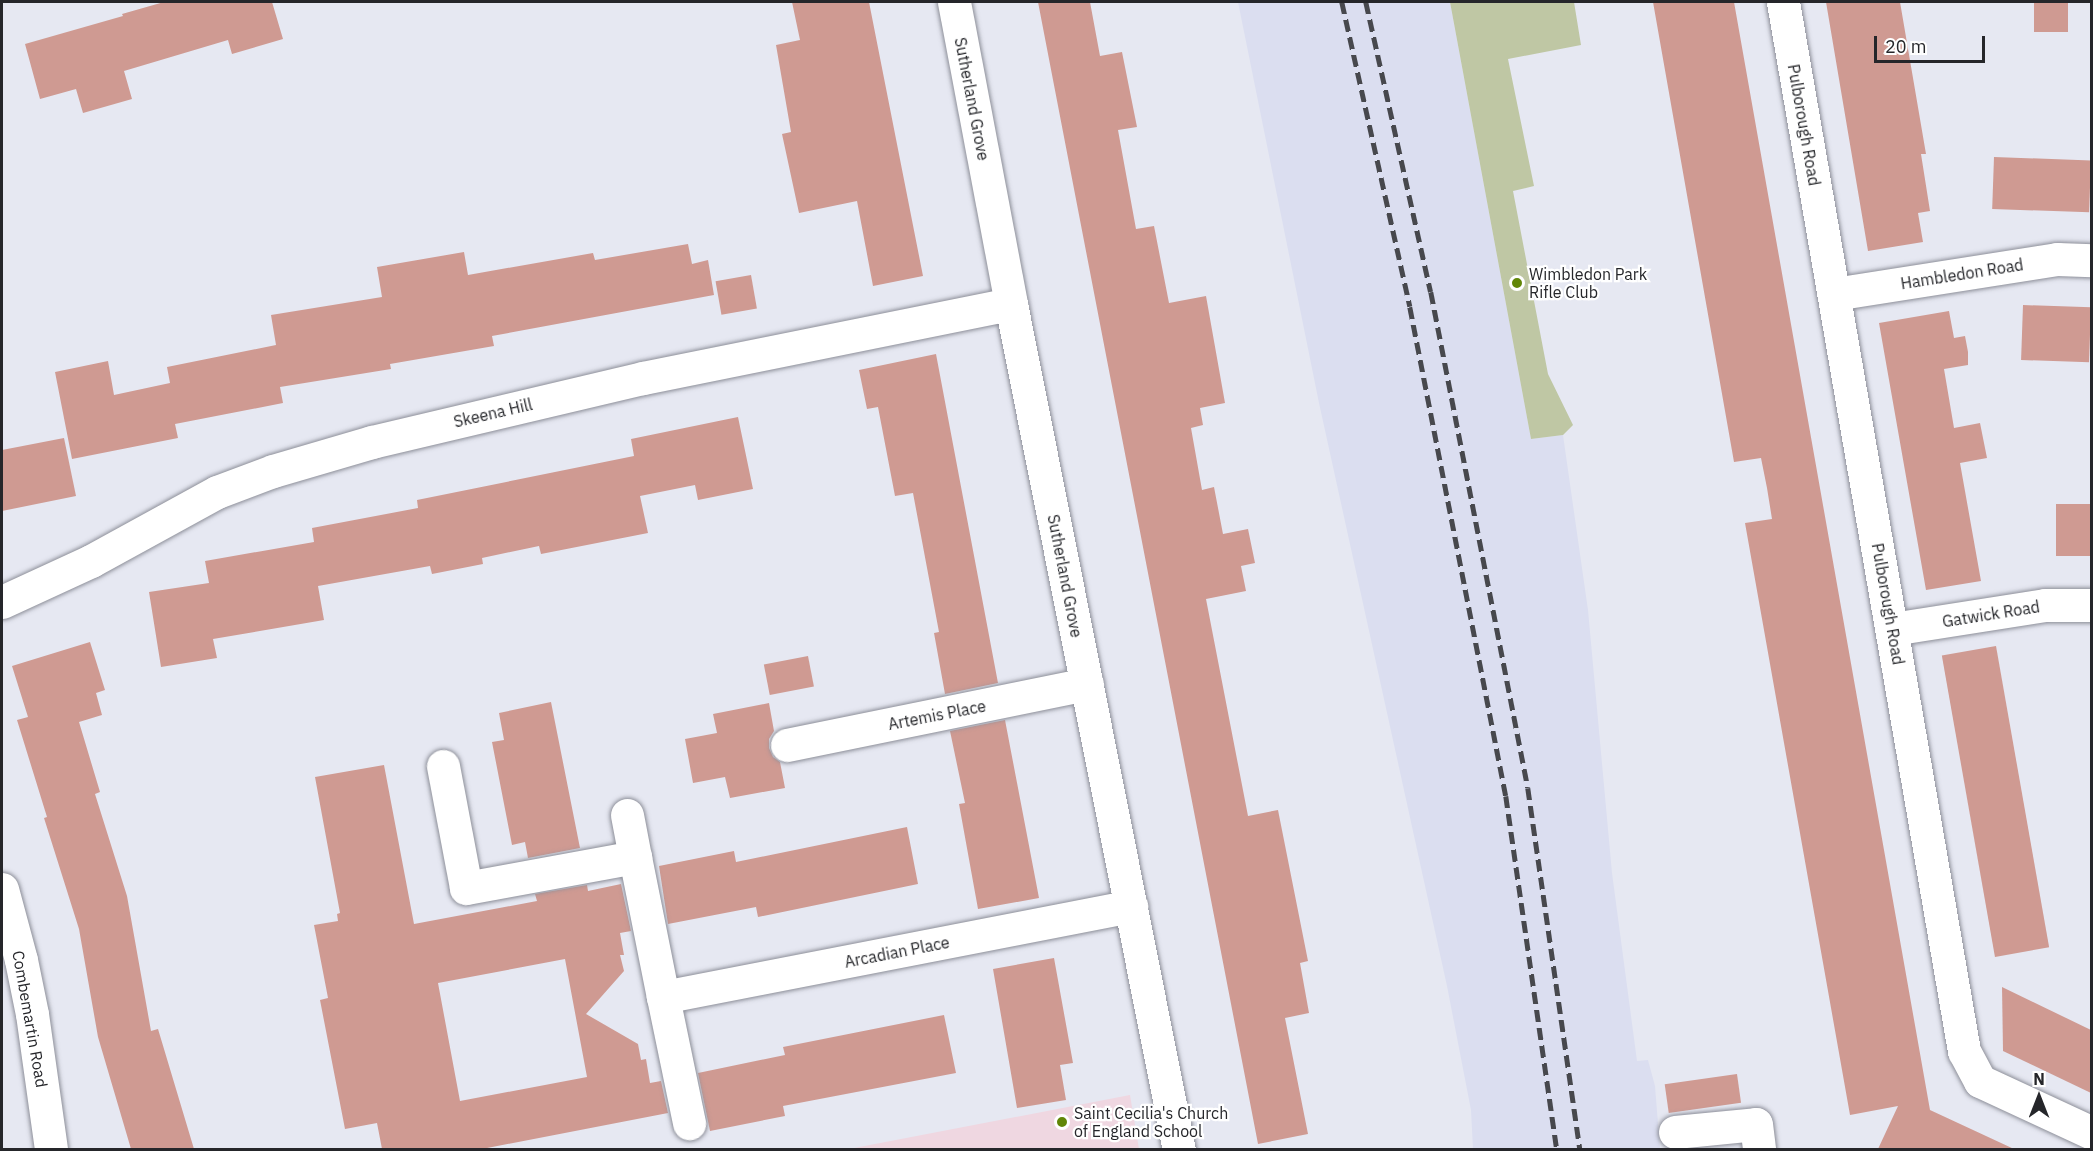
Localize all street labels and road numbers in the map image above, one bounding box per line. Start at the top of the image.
street label: Sutherland Grove [951,36,993,162]
street label: Pulborough Road [1784,63,1824,187]
street label: Hambledon Road [1899,255,2025,293]
street label: Skeena Hill [452,395,534,431]
street label: Sutherland Grove [1044,513,1086,639]
street label: Pulborough Road [1868,542,1908,666]
street label: Gatwick Road [1941,597,2041,631]
street label: Artemis Place [886,696,988,734]
street label: Arcadian Place [843,932,951,972]
street label: Combemartin Road [9,949,51,1089]

